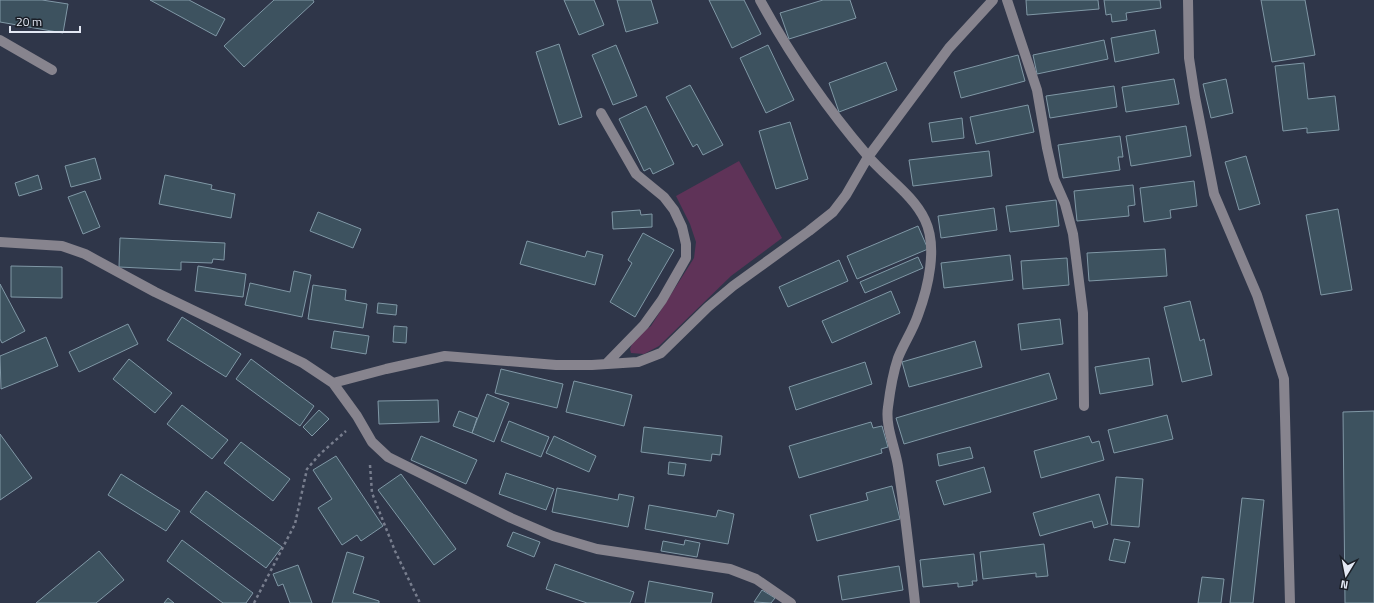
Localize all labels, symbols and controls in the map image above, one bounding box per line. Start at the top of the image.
scale bar [10,8,80,34]
text: 20 m [16,12,42,31]
north arrow [1326,555,1366,595]
text: N [1339,576,1349,593]

